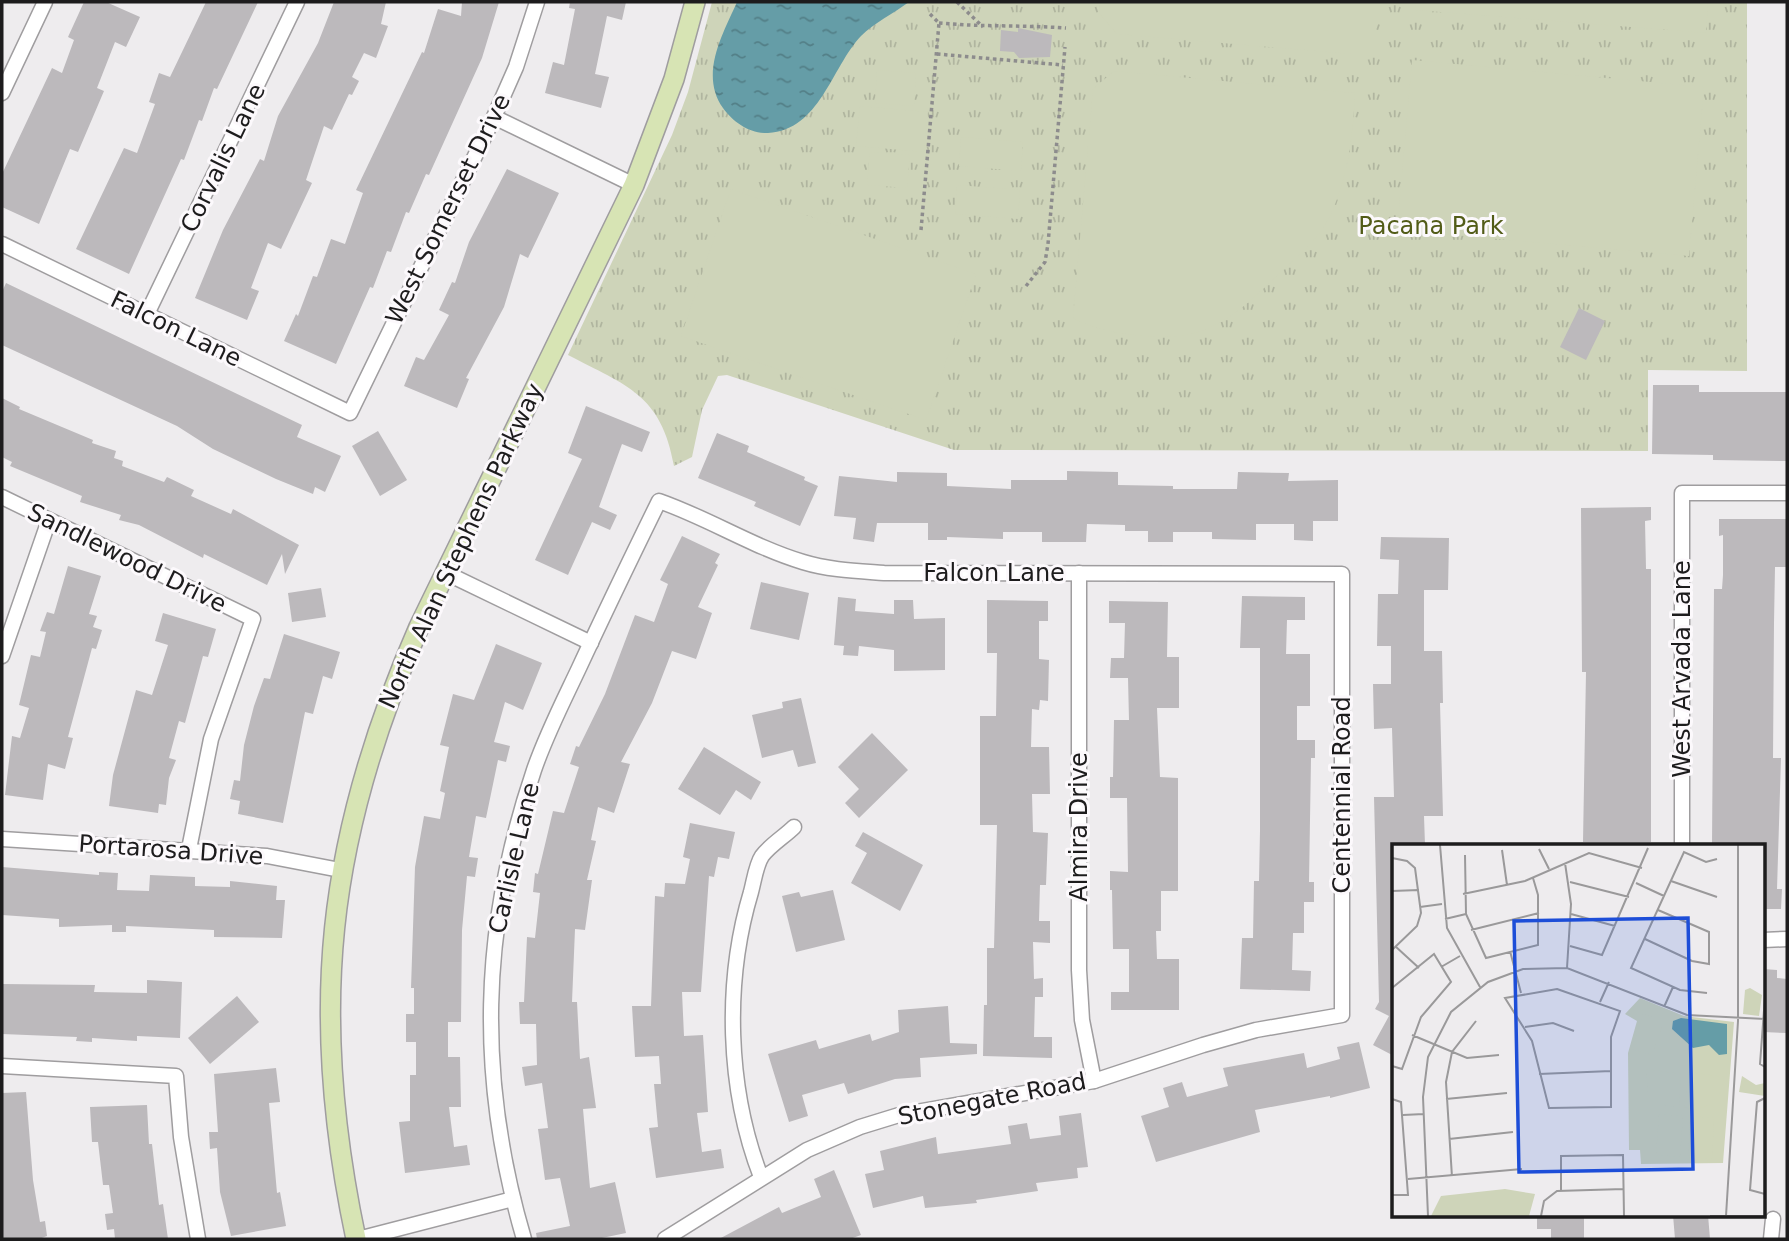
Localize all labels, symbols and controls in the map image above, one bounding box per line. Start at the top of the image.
street label: Corvalis Lane [175,79,271,237]
street label: West Somerset Drive [380,89,516,329]
park label: Pacana Park [1358,212,1504,240]
street label: Falcon Lane [106,285,246,373]
street label: North Alan Stephens Parkway [373,379,549,713]
street label: Sandlewood Drive [23,498,231,618]
street label: Falcon Lane [923,559,1065,587]
street label: West Arvada Lane [1668,560,1696,778]
street label: Centennial Road [1328,696,1356,894]
street label: Almira Drive [1065,752,1093,902]
street label: Carlisle Lane [483,780,545,936]
street label: Portarosa Drive [78,830,264,870]
inset map [1392,844,1764,1216]
street label: Stonegate Road [895,1067,1089,1131]

